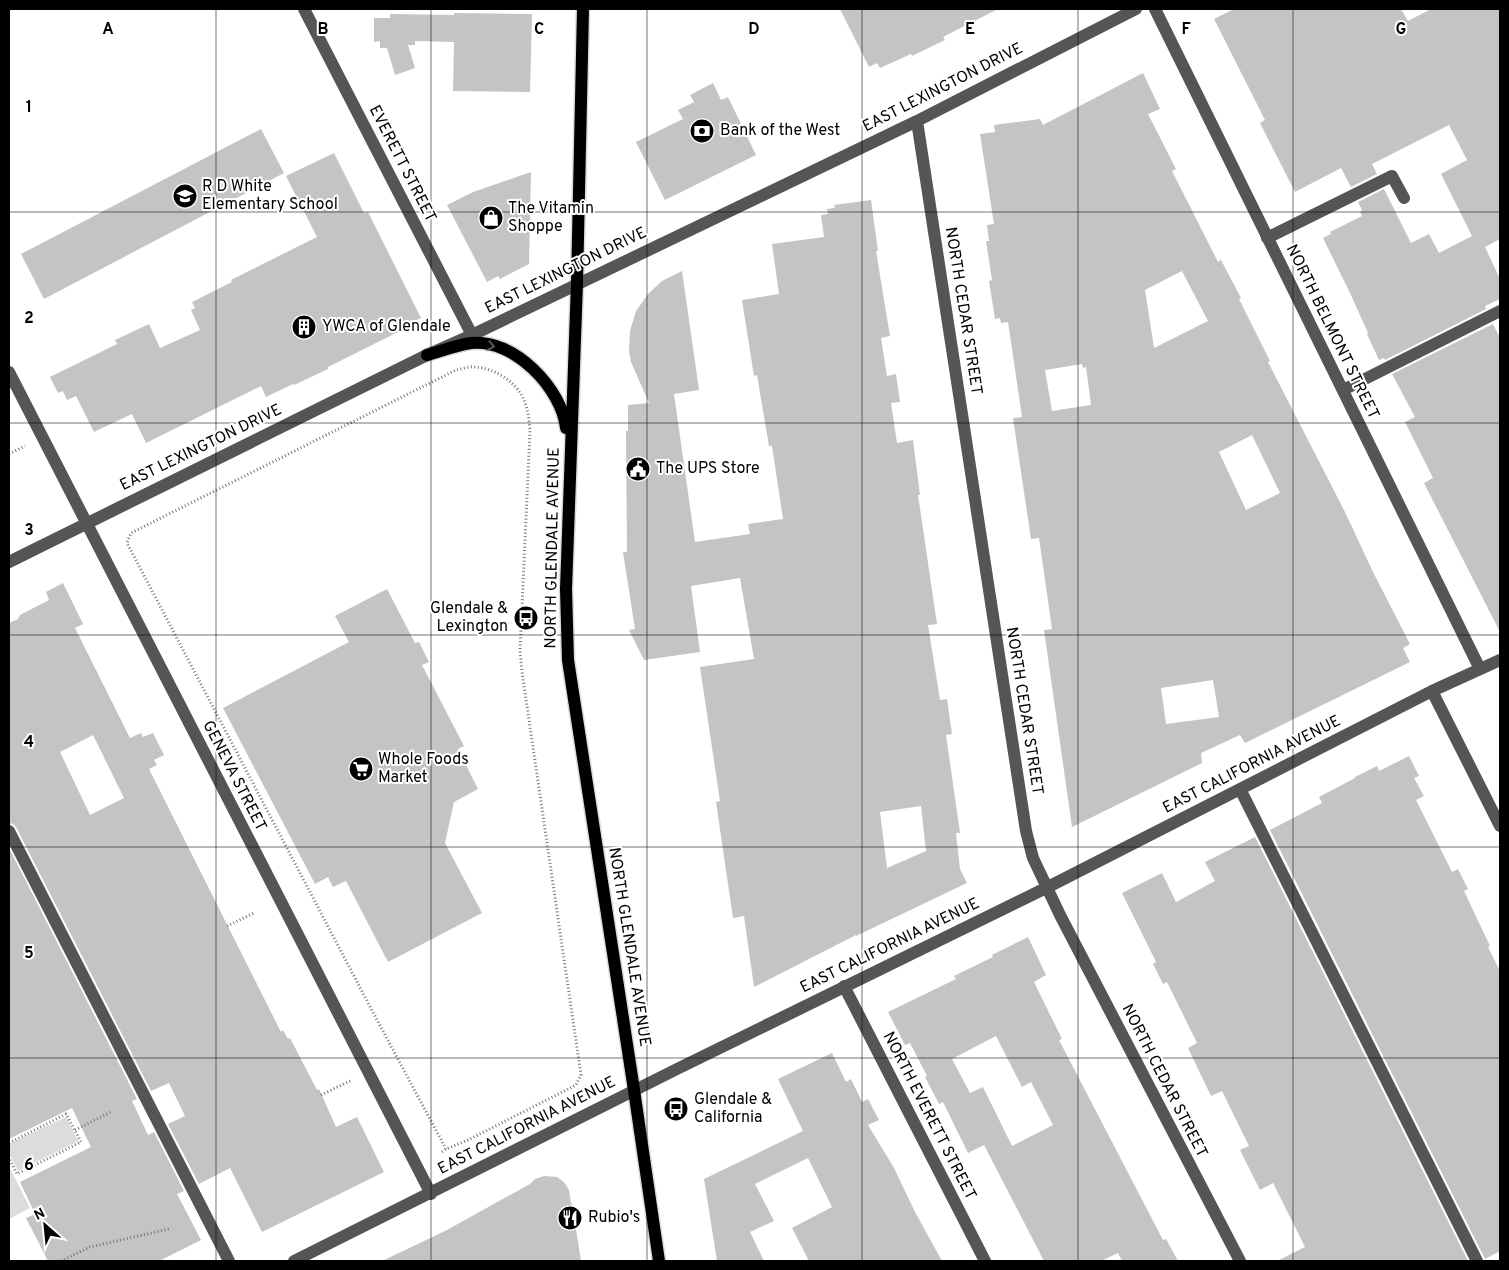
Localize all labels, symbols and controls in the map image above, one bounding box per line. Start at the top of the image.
text: A [102,20,114,40]
text: B [317,20,329,40]
text: C [534,20,544,40]
text: D [748,20,760,40]
text: E [965,20,975,40]
text: F [1181,20,1191,40]
text: G [1396,20,1406,40]
street label: EAST LEXINGTON DRIVE [859,39,1027,137]
text: 1 [26,98,32,118]
street label: EVERETT STREET [364,102,440,226]
bank icon: Bank of the West [689,118,715,144]
place label: Bank of the West [720,121,840,141]
place label: R D White Elementary School [202,177,338,215]
school or university icon: R D White Elementary School [172,183,198,209]
place label: The Vitamin Shoppe [508,199,594,237]
shop icon: The Vitamin Shoppe [478,205,504,231]
street label: EAST LEXINGTON DRIVE [482,223,650,319]
street label: NORTH CEDAR STREET [940,226,986,396]
street label: NORTH BELMONT STREET [1281,241,1383,423]
text: 2 [24,309,34,329]
building icon: YWCA of Glendale [291,314,317,340]
place label: YWCA of Glendale [322,317,451,337]
one-way arrow [486,340,495,350]
street label: EAST LEXINGTON DRIVE [117,400,285,496]
street label: NORTH GLENDALE AVENUE [541,447,565,649]
public building icon: The UPS Store [625,456,651,482]
place label: The UPS Store [656,459,760,479]
text: 3 [24,521,34,541]
place label: Glendale & Lexington [430,599,508,637]
bus stop icon: Glendale & Lexington [513,605,539,631]
street label: NORTH CEDAR STREET [1001,626,1047,796]
street label: EAST CALIFORNIA AVENUE [1160,711,1344,819]
street label: GENEVA STREET [197,717,271,835]
text: 4 [24,733,34,753]
place label: Whole Foods Market [378,750,469,788]
supermarket icon: Whole Foods Market [348,756,374,782]
street label: NORTH GLENDALE AVENUE [603,846,655,1048]
street label: EAST CALIFORNIA AVENUE [797,894,983,998]
text: 5 [24,944,34,964]
street label: NORTH CEDAR STREET [1117,1001,1211,1161]
street label: NORTH EVERETT STREET [878,1029,980,1203]
street label: EAST CALIFORNIA AVENUE [435,1072,619,1180]
place label: Glendale & California [694,1090,772,1128]
bus stop icon: Glendale & California [663,1096,689,1122]
text: 6 [24,1156,34,1176]
north arrow [20,1200,70,1250]
text: N [31,1205,48,1225]
restaurant icon: Rubio's [557,1205,583,1231]
place label: Rubio's [588,1208,640,1228]

